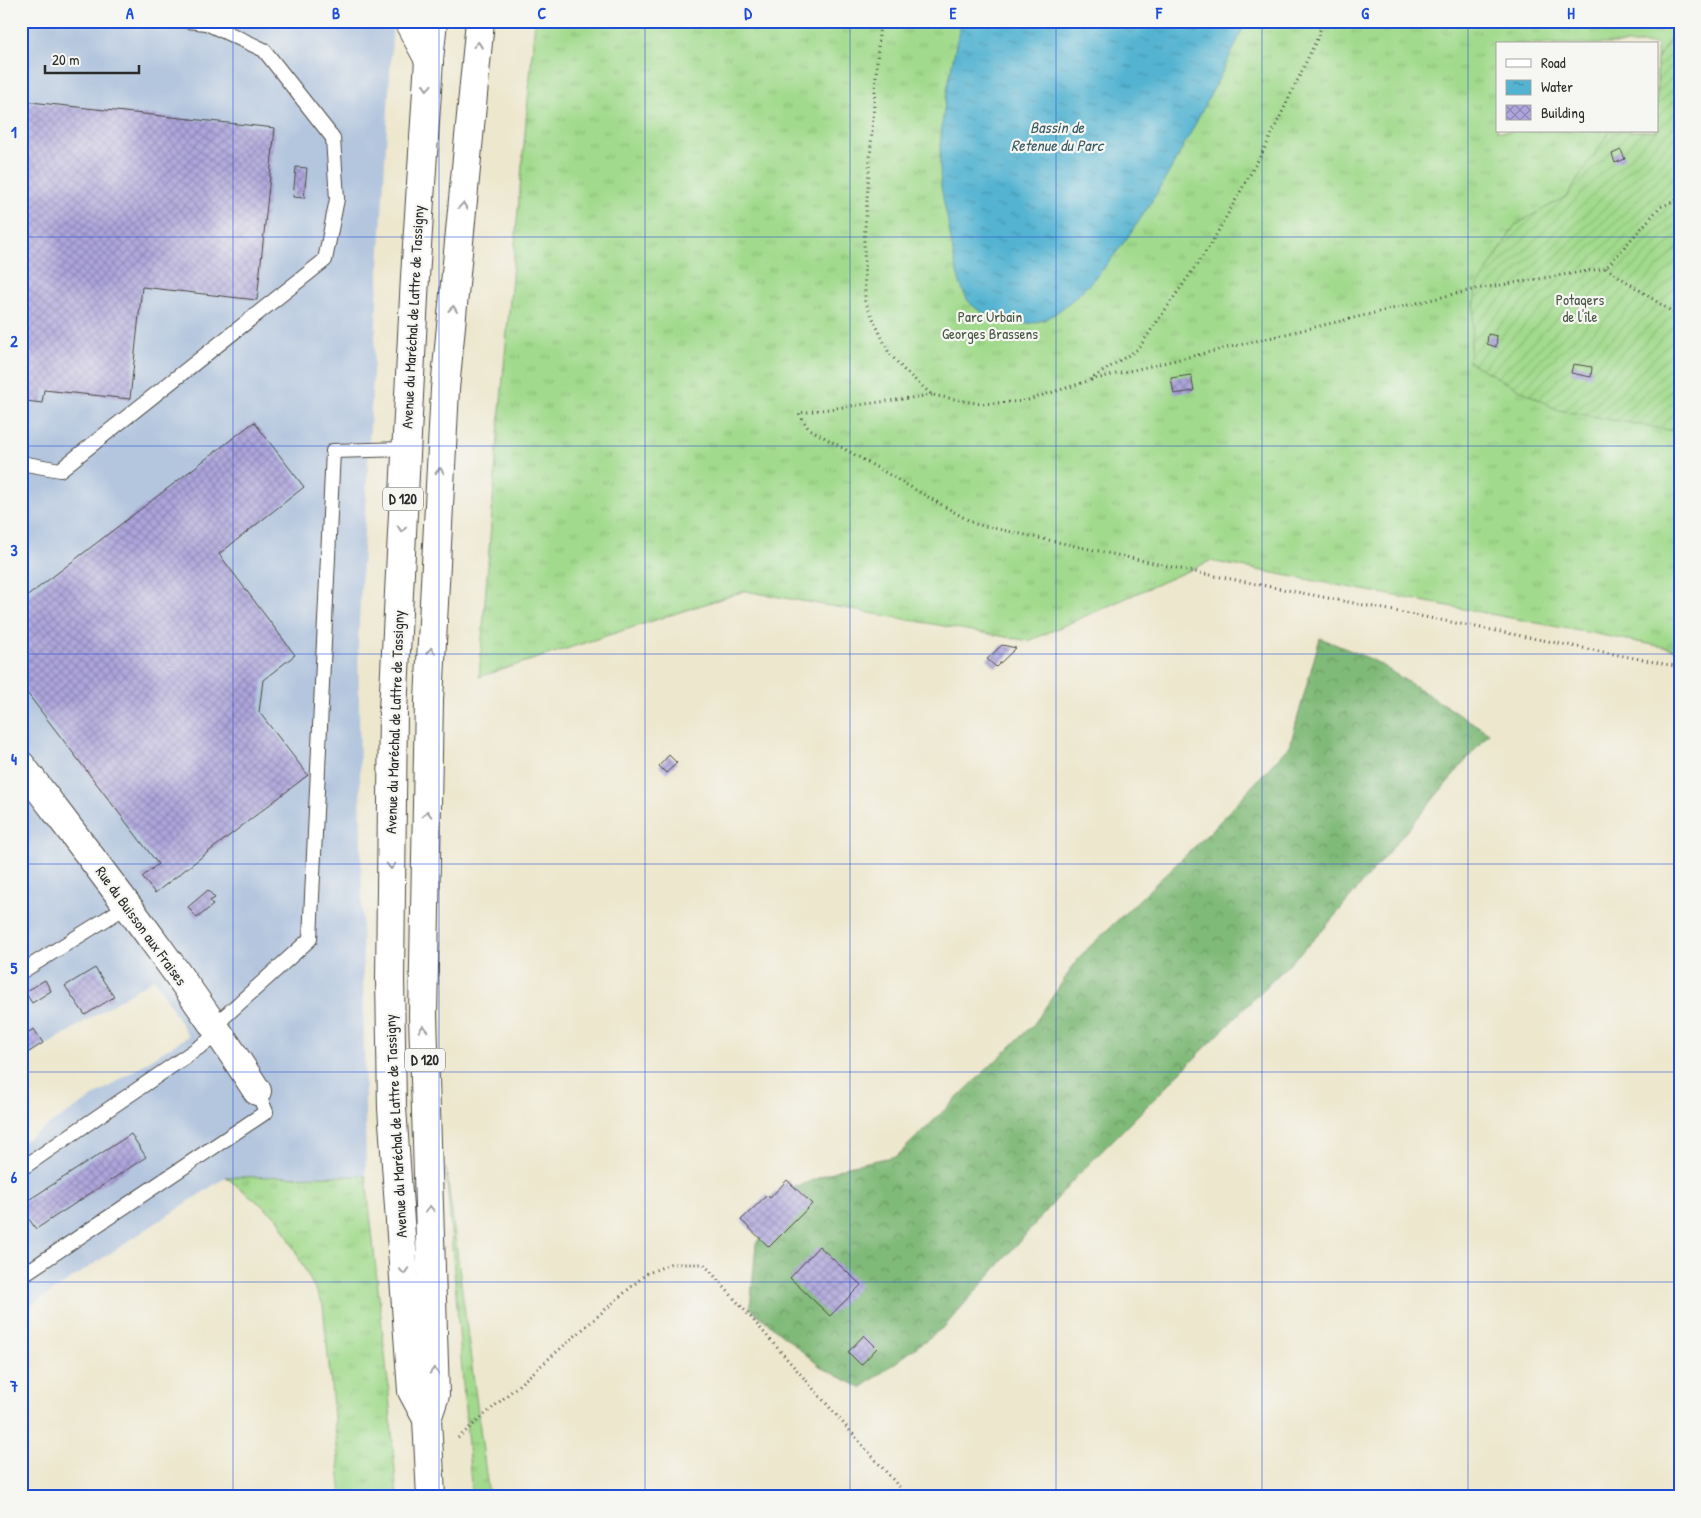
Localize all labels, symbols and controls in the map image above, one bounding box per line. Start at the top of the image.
text: A [126,2,134,24]
text: B [332,2,340,24]
text: C [538,2,547,24]
text: D [744,2,752,24]
text: E [949,2,957,24]
text: F [1155,2,1163,24]
text: G [1361,2,1369,24]
text: H [1567,2,1575,24]
one-way arrow [472,40,483,48]
scale bar [45,42,139,74]
legend [1496,42,1658,132]
text: 20 m [52,49,79,70]
text: Road [1541,52,1566,73]
text: Water [1541,76,1573,97]
one-way arrow [421,83,432,91]
text: Building [1541,102,1585,123]
water label: Bassin de Retenue du Parc [1011,116,1105,156]
text: 1 [11,121,17,143]
one-way arrow [457,202,468,210]
street label: Avenue du Maréchal de Lattre de Tassigny [396,205,429,429]
park label: Potagers de l'île [1556,289,1604,327]
one-way arrow [447,305,458,313]
park label: Parc Urbain Georges Brassens [942,306,1038,344]
text: 2 [10,330,18,352]
one-way arrow [435,467,446,475]
road number: D 120 [383,488,423,510]
one-way arrow [396,525,407,533]
text: 3 [10,539,18,561]
street label: Avenue du Maréchal de Lattre de Tassigny [380,610,409,834]
one-way arrow [426,647,437,655]
text: 4 [11,748,17,770]
one-way arrow [422,810,432,818]
street label: Rue du Buisson aux Fraises [91,862,192,990]
one-way arrow [386,863,396,871]
text: 5 [11,957,18,979]
street label: Avenue du Maréchal de Lattre de Tassigny [379,1014,412,1238]
one-way arrow [418,1025,429,1033]
road number: D 120 [405,1048,445,1072]
text: 6 [11,1166,18,1188]
one-way arrow [424,1205,435,1213]
one-way arrow [398,1268,409,1276]
one-way arrow [429,1367,439,1375]
text: 7 [9,1375,18,1397]

